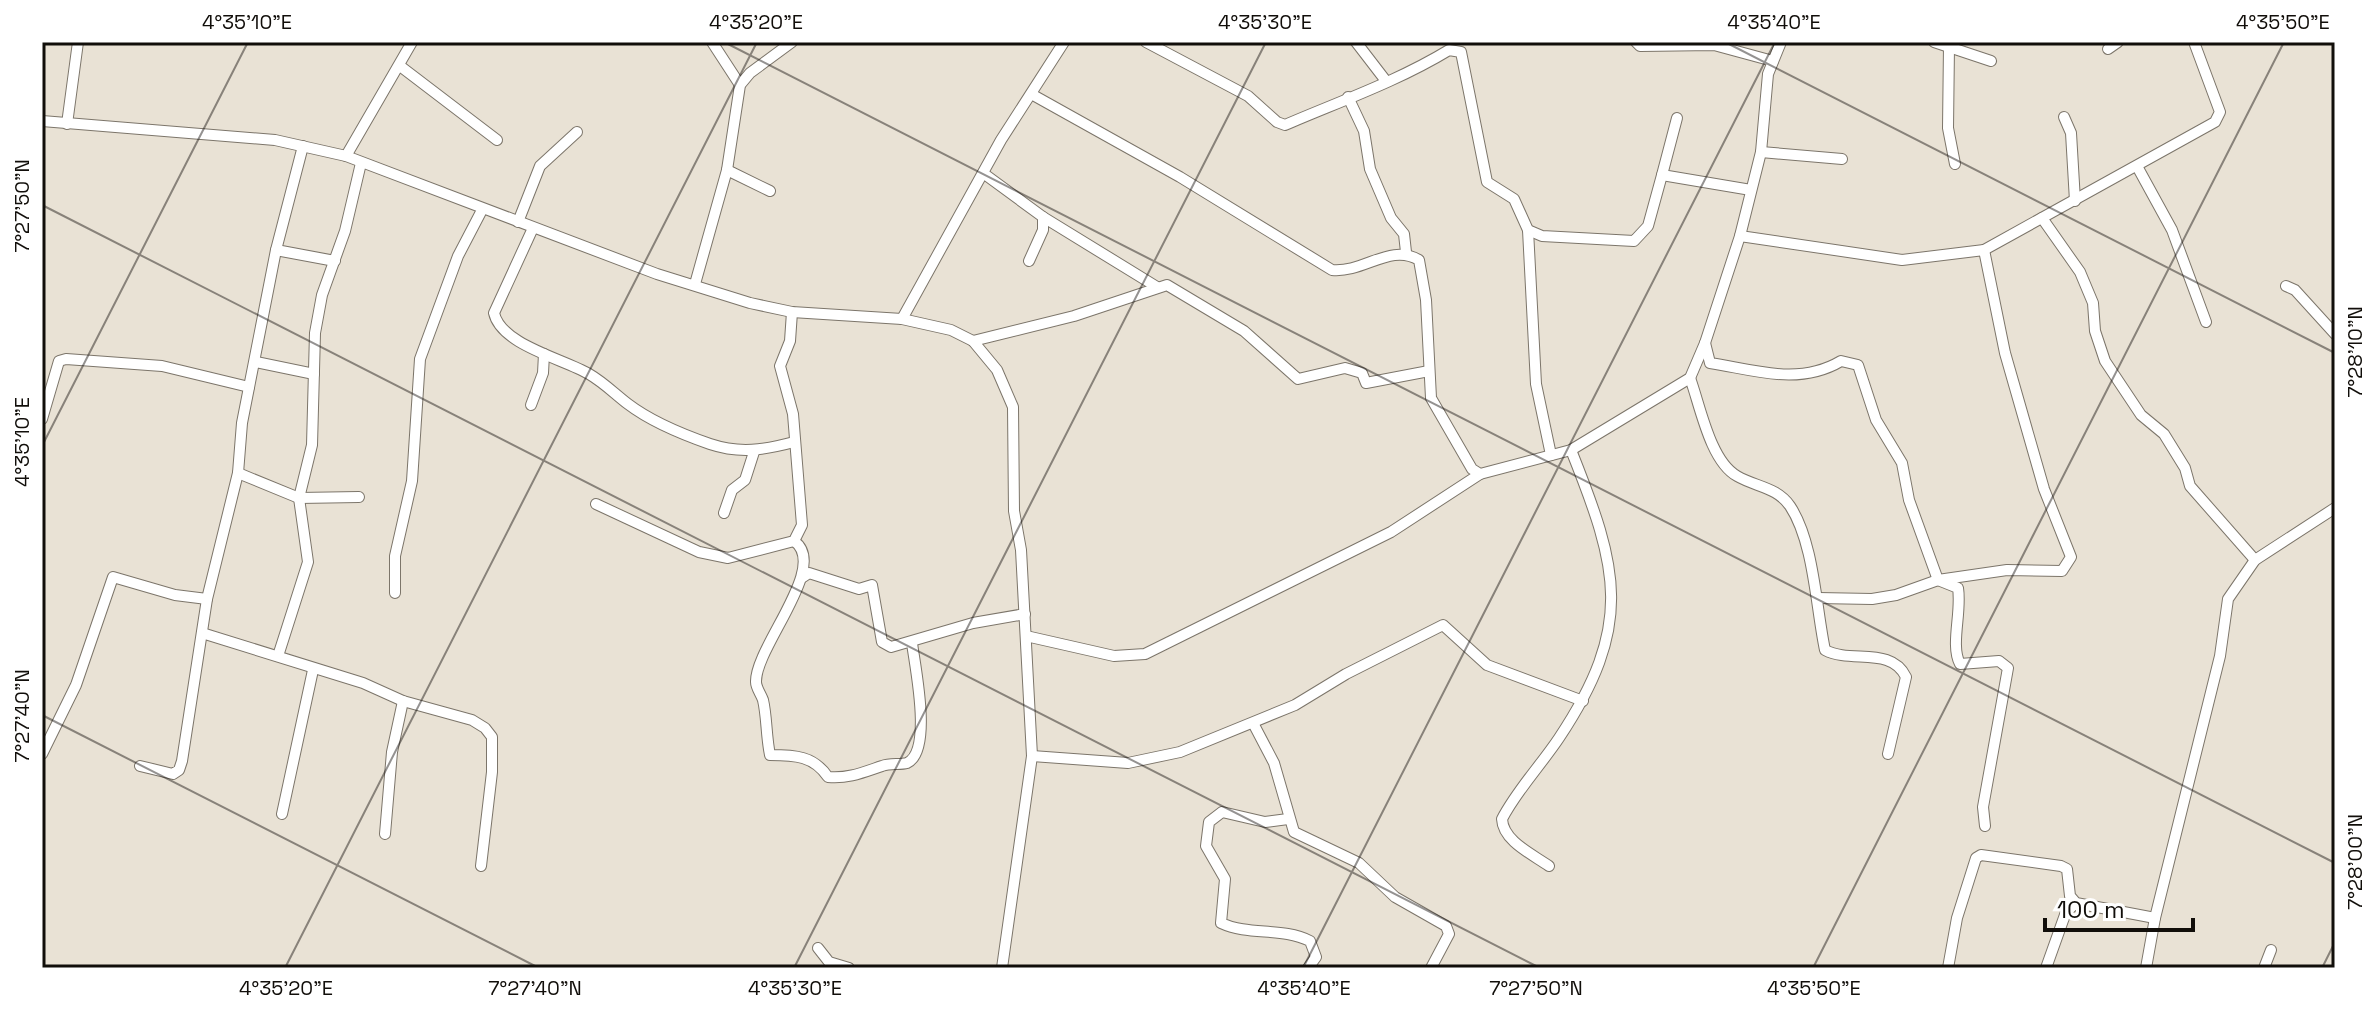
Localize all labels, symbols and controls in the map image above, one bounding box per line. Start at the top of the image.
text: 4°35'10"E [202,9,292,35]
text: 4°35'20"E [709,9,803,35]
text: 4°35'30"E [1218,9,1312,35]
text: 4°35'40"E [1727,9,1821,35]
text: 4°35'50"E [2236,9,2330,35]
text: 7°27'50"N [9,159,35,253]
text: 7°28'10"N [2342,306,2368,398]
text: 4°35'10"E [9,397,35,487]
text: 7°27'40"N [9,669,35,763]
text: 7°28'00"N [2342,814,2368,910]
scale bar [2045,882,2193,932]
text: 100 m [2057,894,2125,925]
text: 4°35'20"E [239,975,333,1001]
text: 7°27'40"N [488,975,582,1001]
text: 4°35'30"E [748,975,842,1001]
text: 4°35'40"E [1257,975,1351,1001]
text: 7°27'50"N [1489,975,1583,1001]
text: 4°35'50"E [1767,975,1861,1001]

